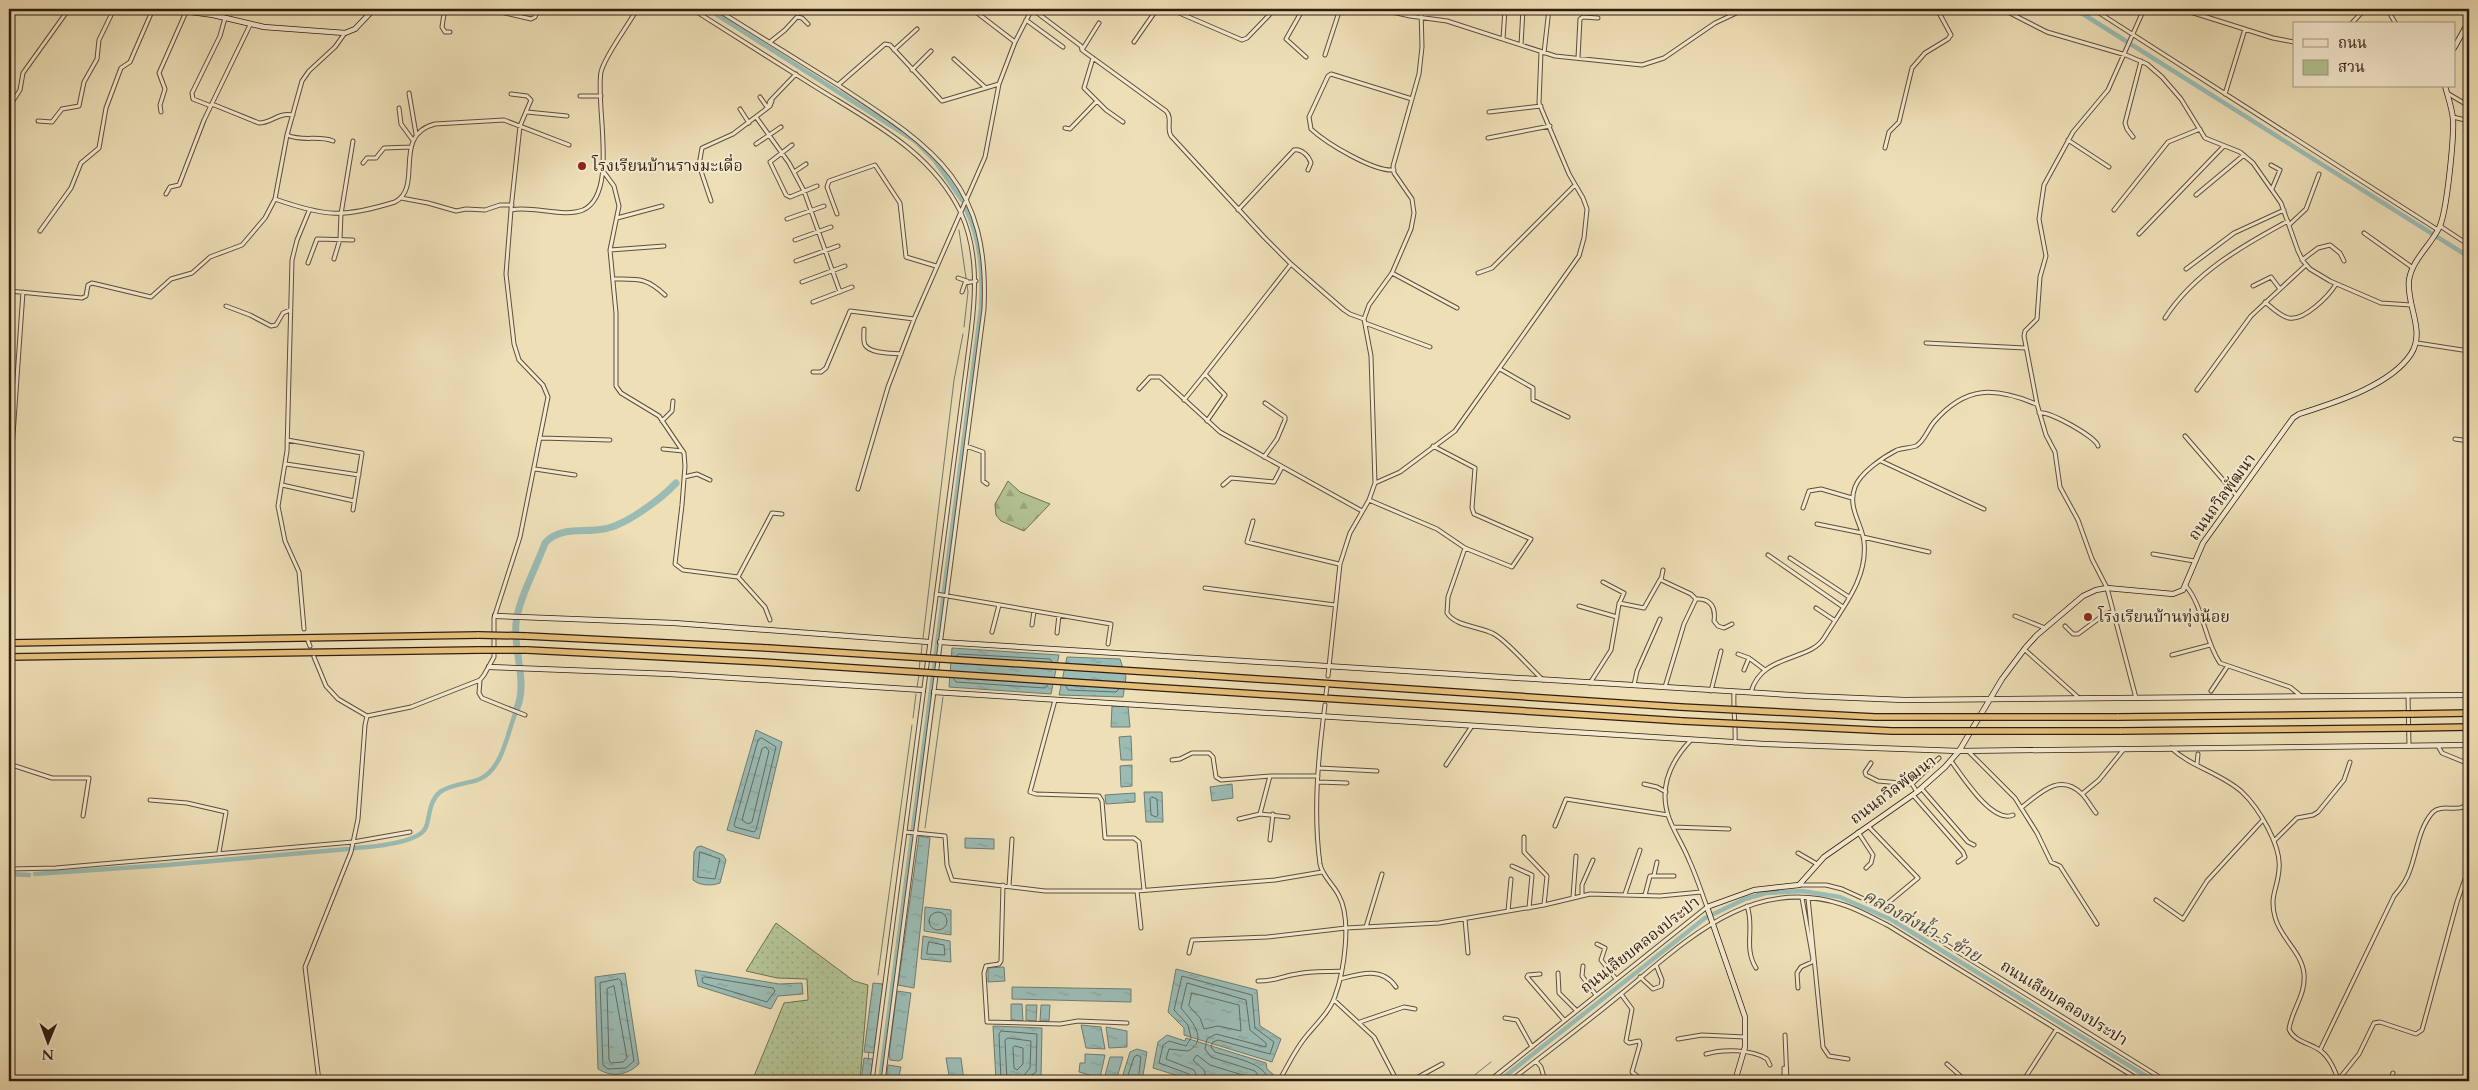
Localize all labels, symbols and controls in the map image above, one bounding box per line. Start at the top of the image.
legend [2293,22,2456,88]
text: ถนน [2338,33,2367,53]
text: สวน [2338,57,2365,77]
place label: โรงเรียนบ้านรางมะเดื่อ [591,154,743,177]
marker: โรงเรียนบ้านรางมะเดื่อ [576,160,588,172]
street label: ถนนถวิลพัฒนา [2183,449,2261,545]
place label: โรงเรียนบ้านทุ่งน้อย [2097,606,2230,628]
marker: โรงเรียนบ้านทุ่งน้อย [2082,611,2094,623]
street label: ถนนถวิลพัฒนา [1845,750,1941,830]
water label: คลองส่งน้ำ 5 ซ้าย [1858,881,1988,969]
street label: ถนนเลียบคลองประปา [1576,891,1704,999]
street label: ถนนเลียบคลองประปา [1996,955,2132,1051]
north arrow [22,1018,72,1068]
text: N [42,1045,54,1064]

